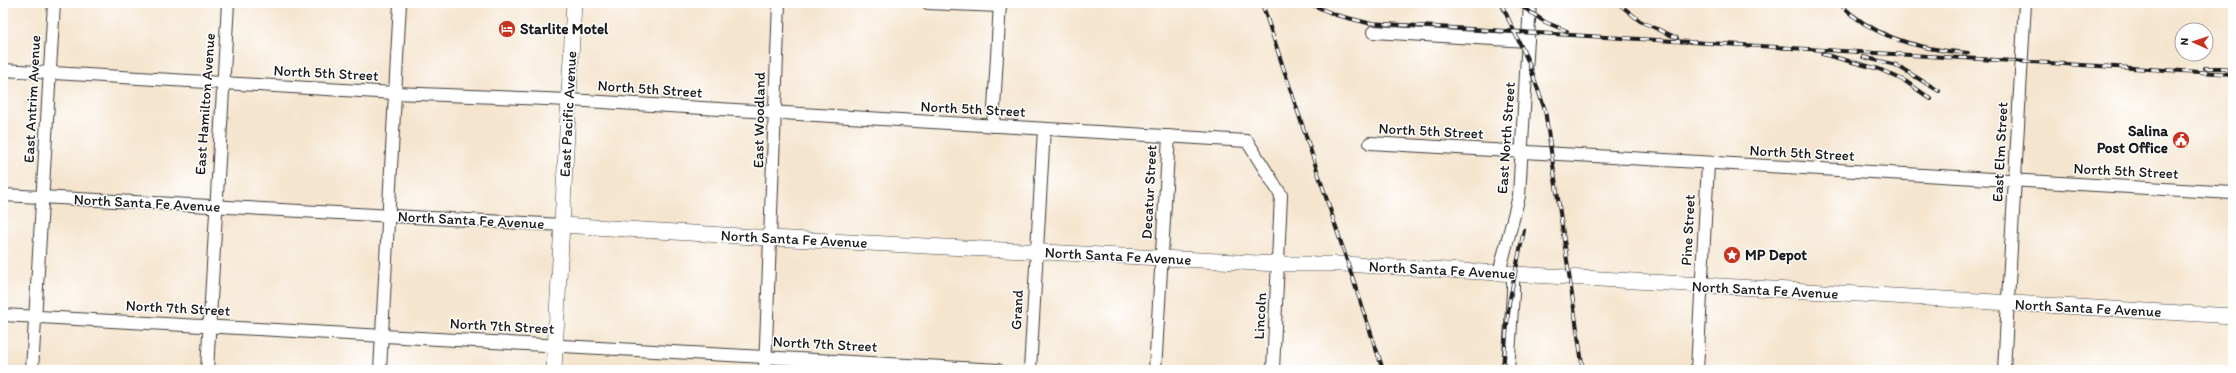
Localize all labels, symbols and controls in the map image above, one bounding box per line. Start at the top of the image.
hotel icon: Starlite Motel [497,19,517,39]
place label: Starlite Motel [520,20,609,38]
north arrow [2174,22,2214,62]
street label: East Hamilton Avenue [191,32,219,176]
street label: East Antrim Avenue [20,35,44,163]
text: N [2178,37,2191,46]
street label: East Pacific Avenue [556,51,580,177]
street label: North 5th Street [273,61,379,85]
street label: East Woodland [749,72,769,168]
street label: North 5th Street [597,76,703,102]
street label: East North Street [1493,81,1519,195]
street label: North 5th Street [920,97,1026,121]
street label: East Elm Street [1988,101,2012,203]
street label: North 5th Street [1378,119,1484,143]
place label: Salina Post Office [2097,122,2168,157]
public building icon: Salina Post Office [2171,130,2191,150]
street label: North 5th Street [1749,141,1855,165]
street label: Decatur Street [1138,144,1160,240]
street label: North 5th Street [2073,159,2179,183]
street label: North Santa Fe Avenue [73,190,221,216]
street label: Pine Street [1677,194,1699,266]
street label: North Santa Fe Avenue [397,207,545,233]
street label: North Santa Fe Avenue [720,226,868,252]
street label: North Santa Fe Avenue [1044,243,1192,269]
place icon: MP Depot [1722,245,1742,265]
place label: MP Depot [1745,246,1807,265]
street label: North Santa Fe Avenue [1368,257,1516,283]
street label: North Santa Fe Avenue [1691,277,1839,303]
street label: Grand [1007,289,1027,331]
street label: Lincoln [1250,292,1270,340]
street label: North Santa Fe Avenue [2014,295,2162,321]
street label: North 7th Street [125,296,231,320]
street label: North 7th Street [449,314,555,338]
street label: North 7th Street [772,332,878,356]

